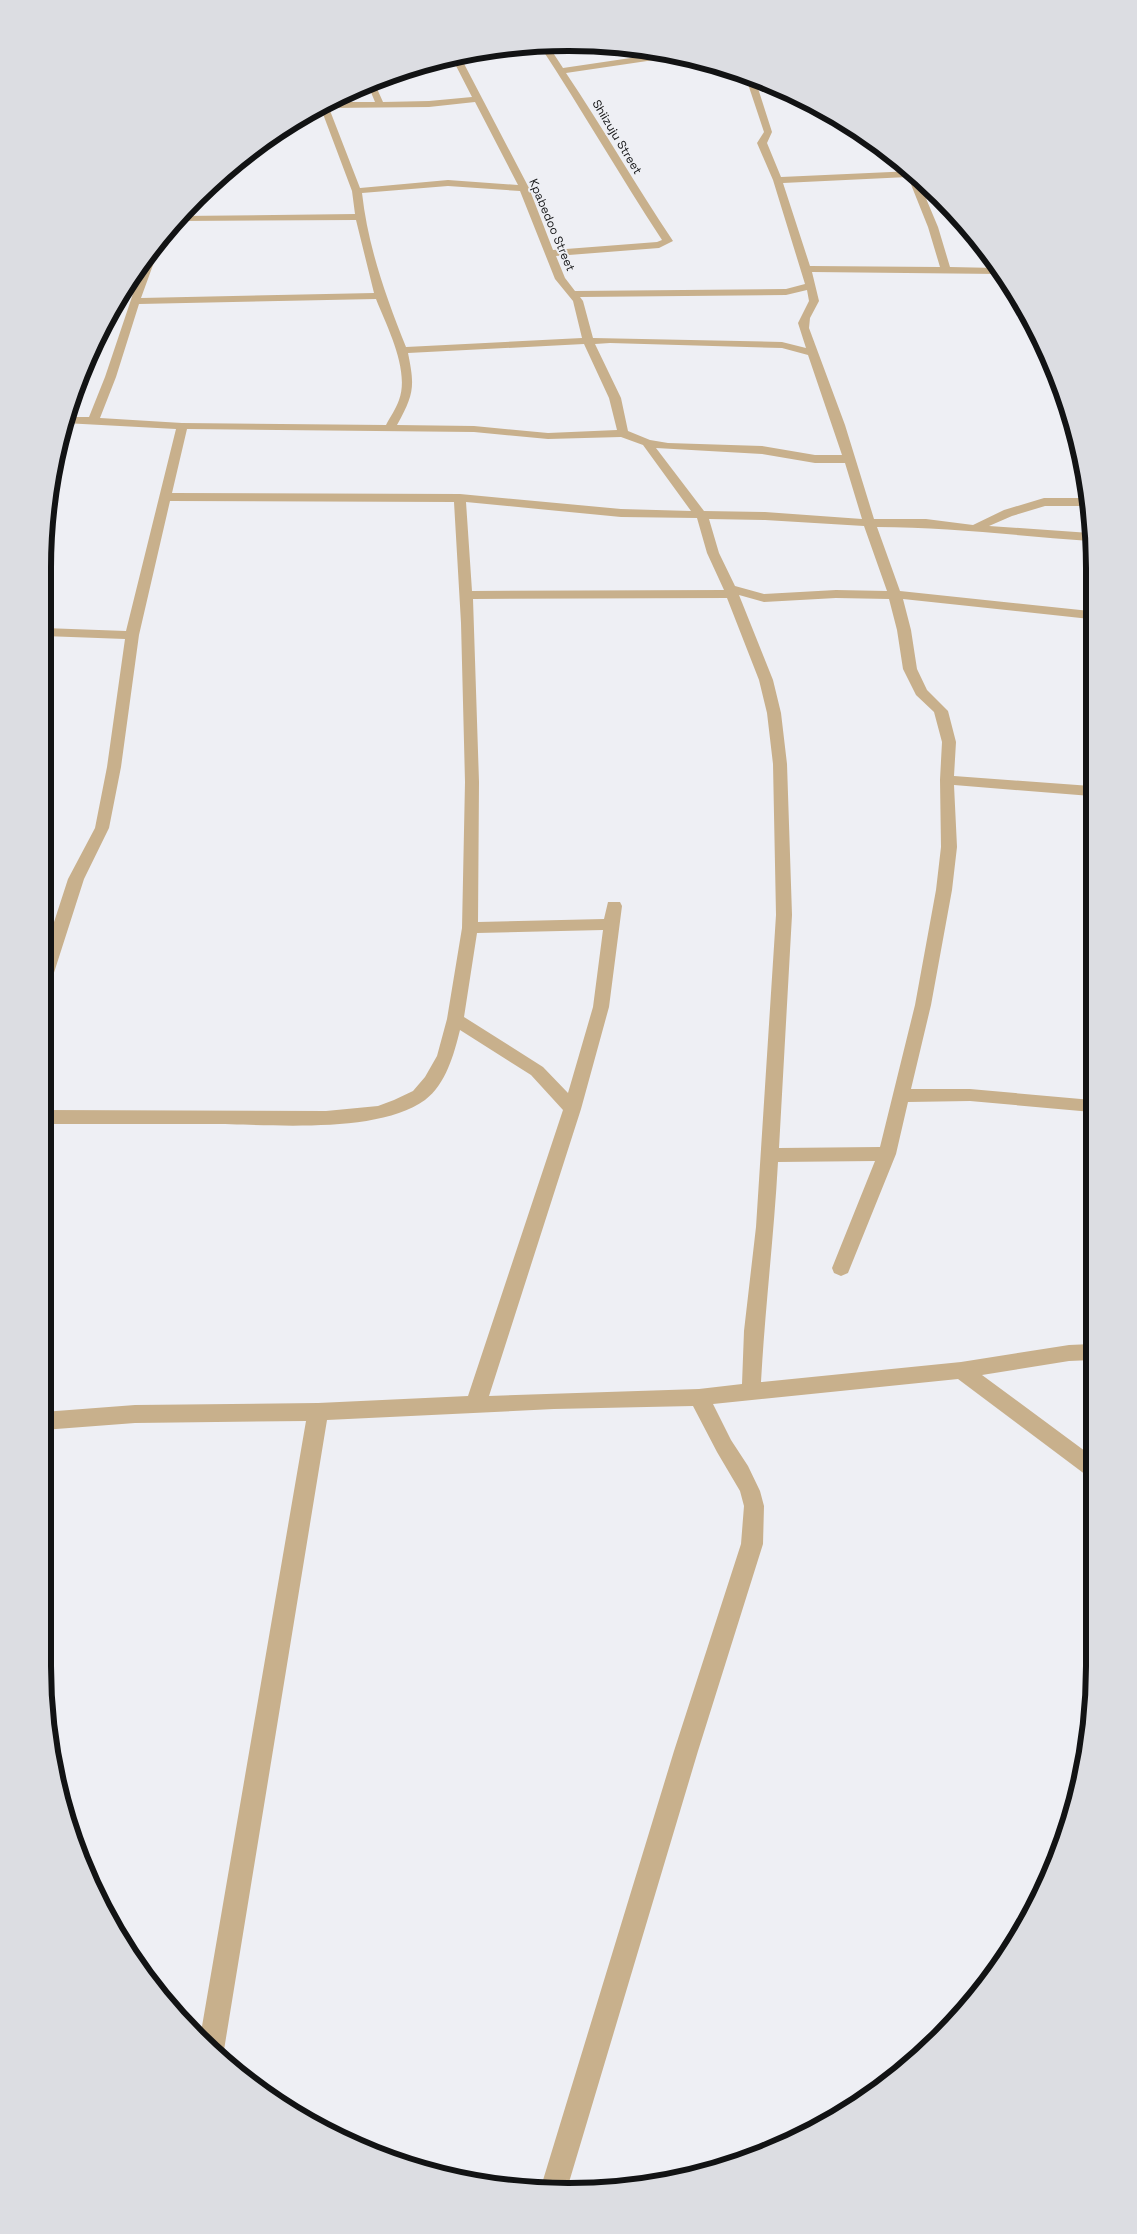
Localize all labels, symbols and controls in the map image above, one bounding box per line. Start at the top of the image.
street label: Shiizuju Street [588,97,646,177]
street label: Kpabedoo Street [525,176,579,274]

